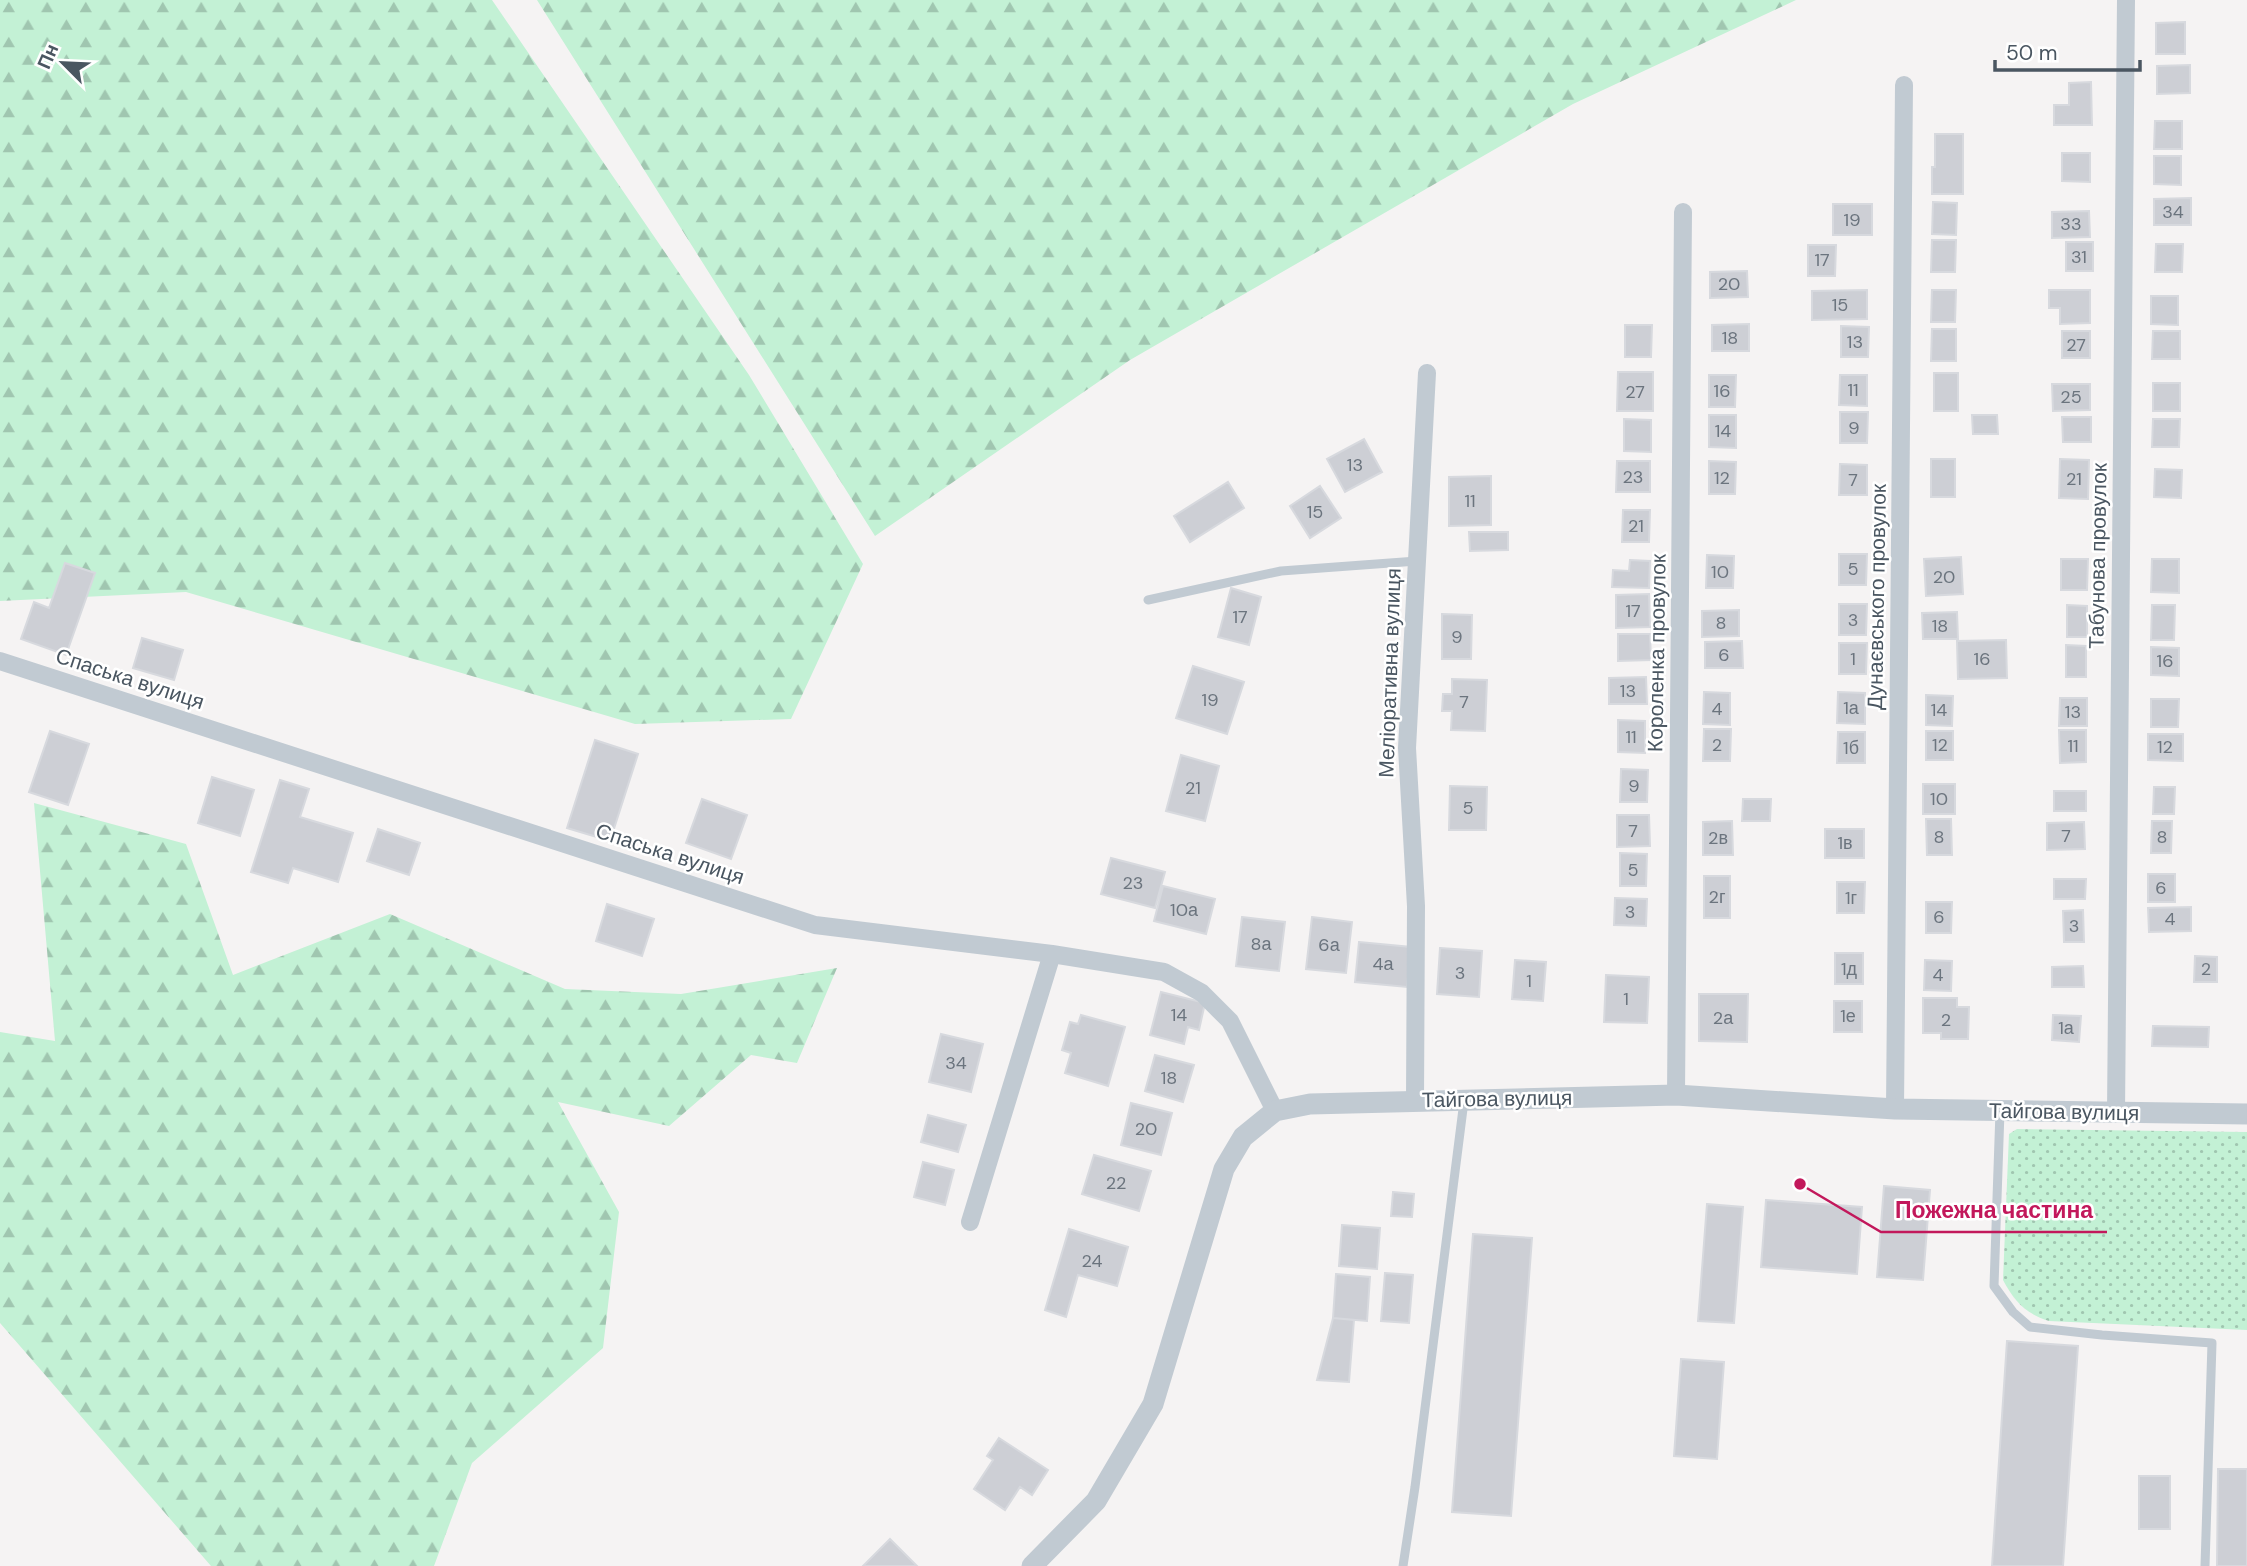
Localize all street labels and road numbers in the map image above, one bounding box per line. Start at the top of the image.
street label: Табунова провулок [2082,462,2114,649]
street label: Дунаєвського провулок [1861,483,1893,710]
street label: Короленка провулок [1641,553,1673,752]
street label: Меліоративна вулиця [1372,568,1408,778]
street label: Спаська вулиця [52,642,208,716]
street label: Спаська вулиця [592,817,748,891]
street label: Тайгова вулиця [1422,1084,1572,1114]
street label: Тайгова вулиця [1989,1097,2139,1127]

